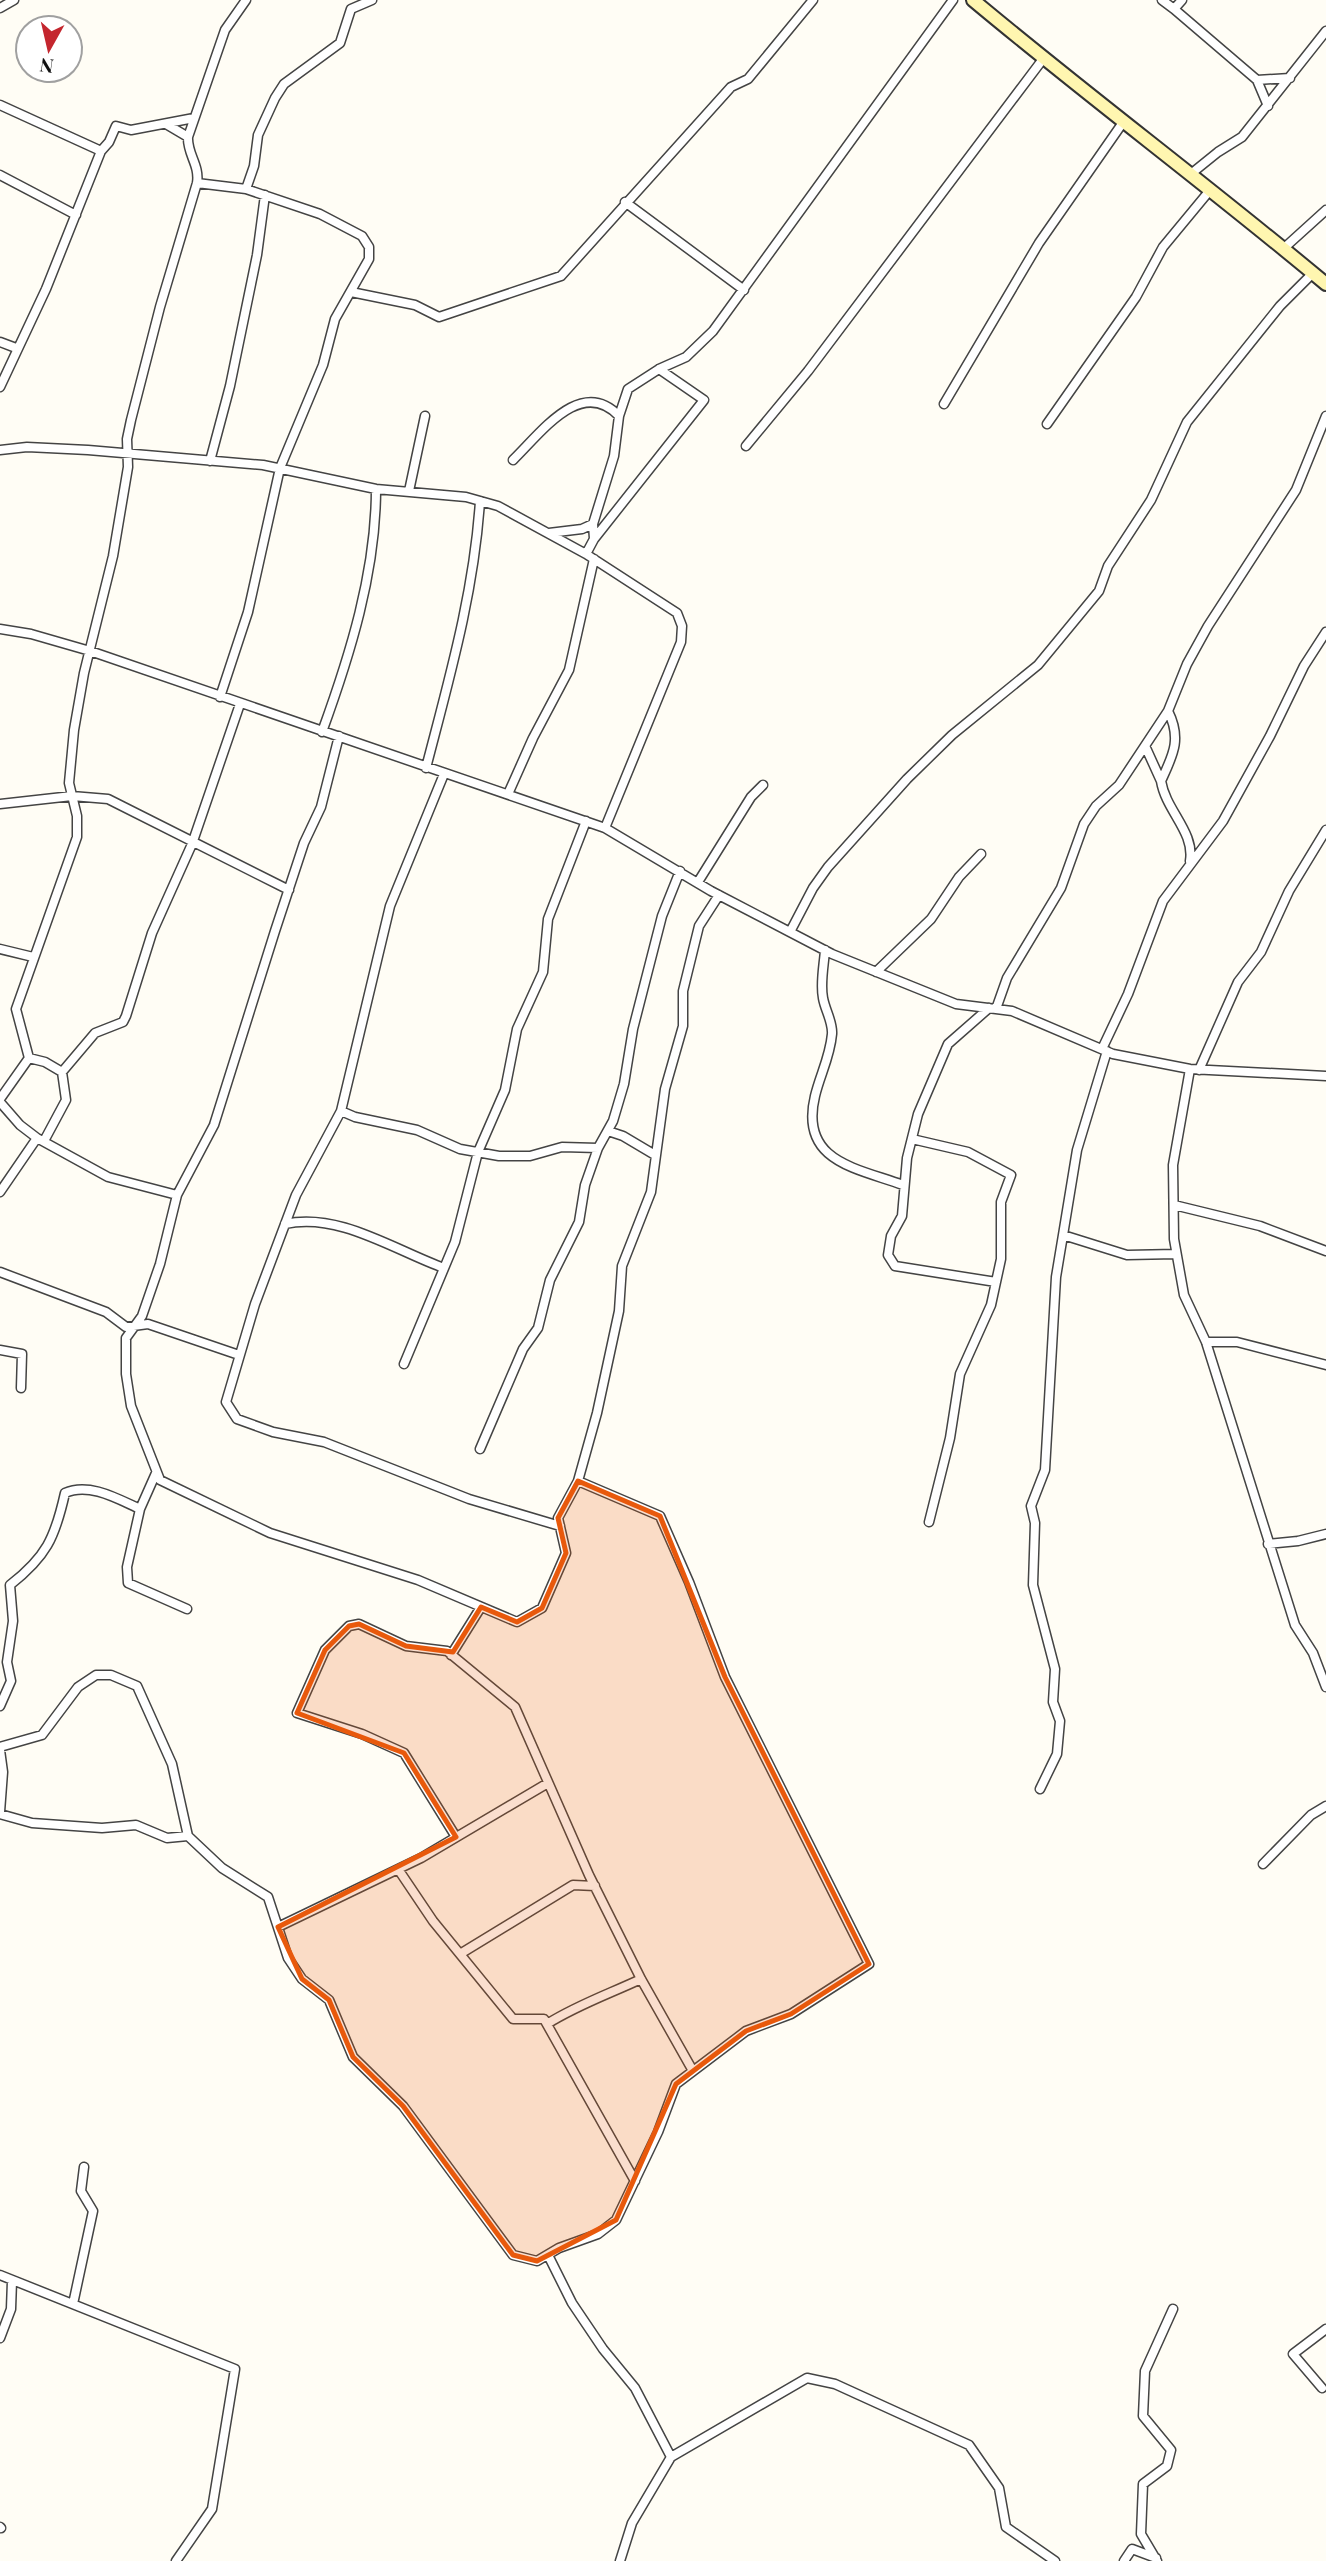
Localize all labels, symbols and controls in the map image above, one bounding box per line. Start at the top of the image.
north arrow [14,14,84,84]
text: N [38,53,55,81]

